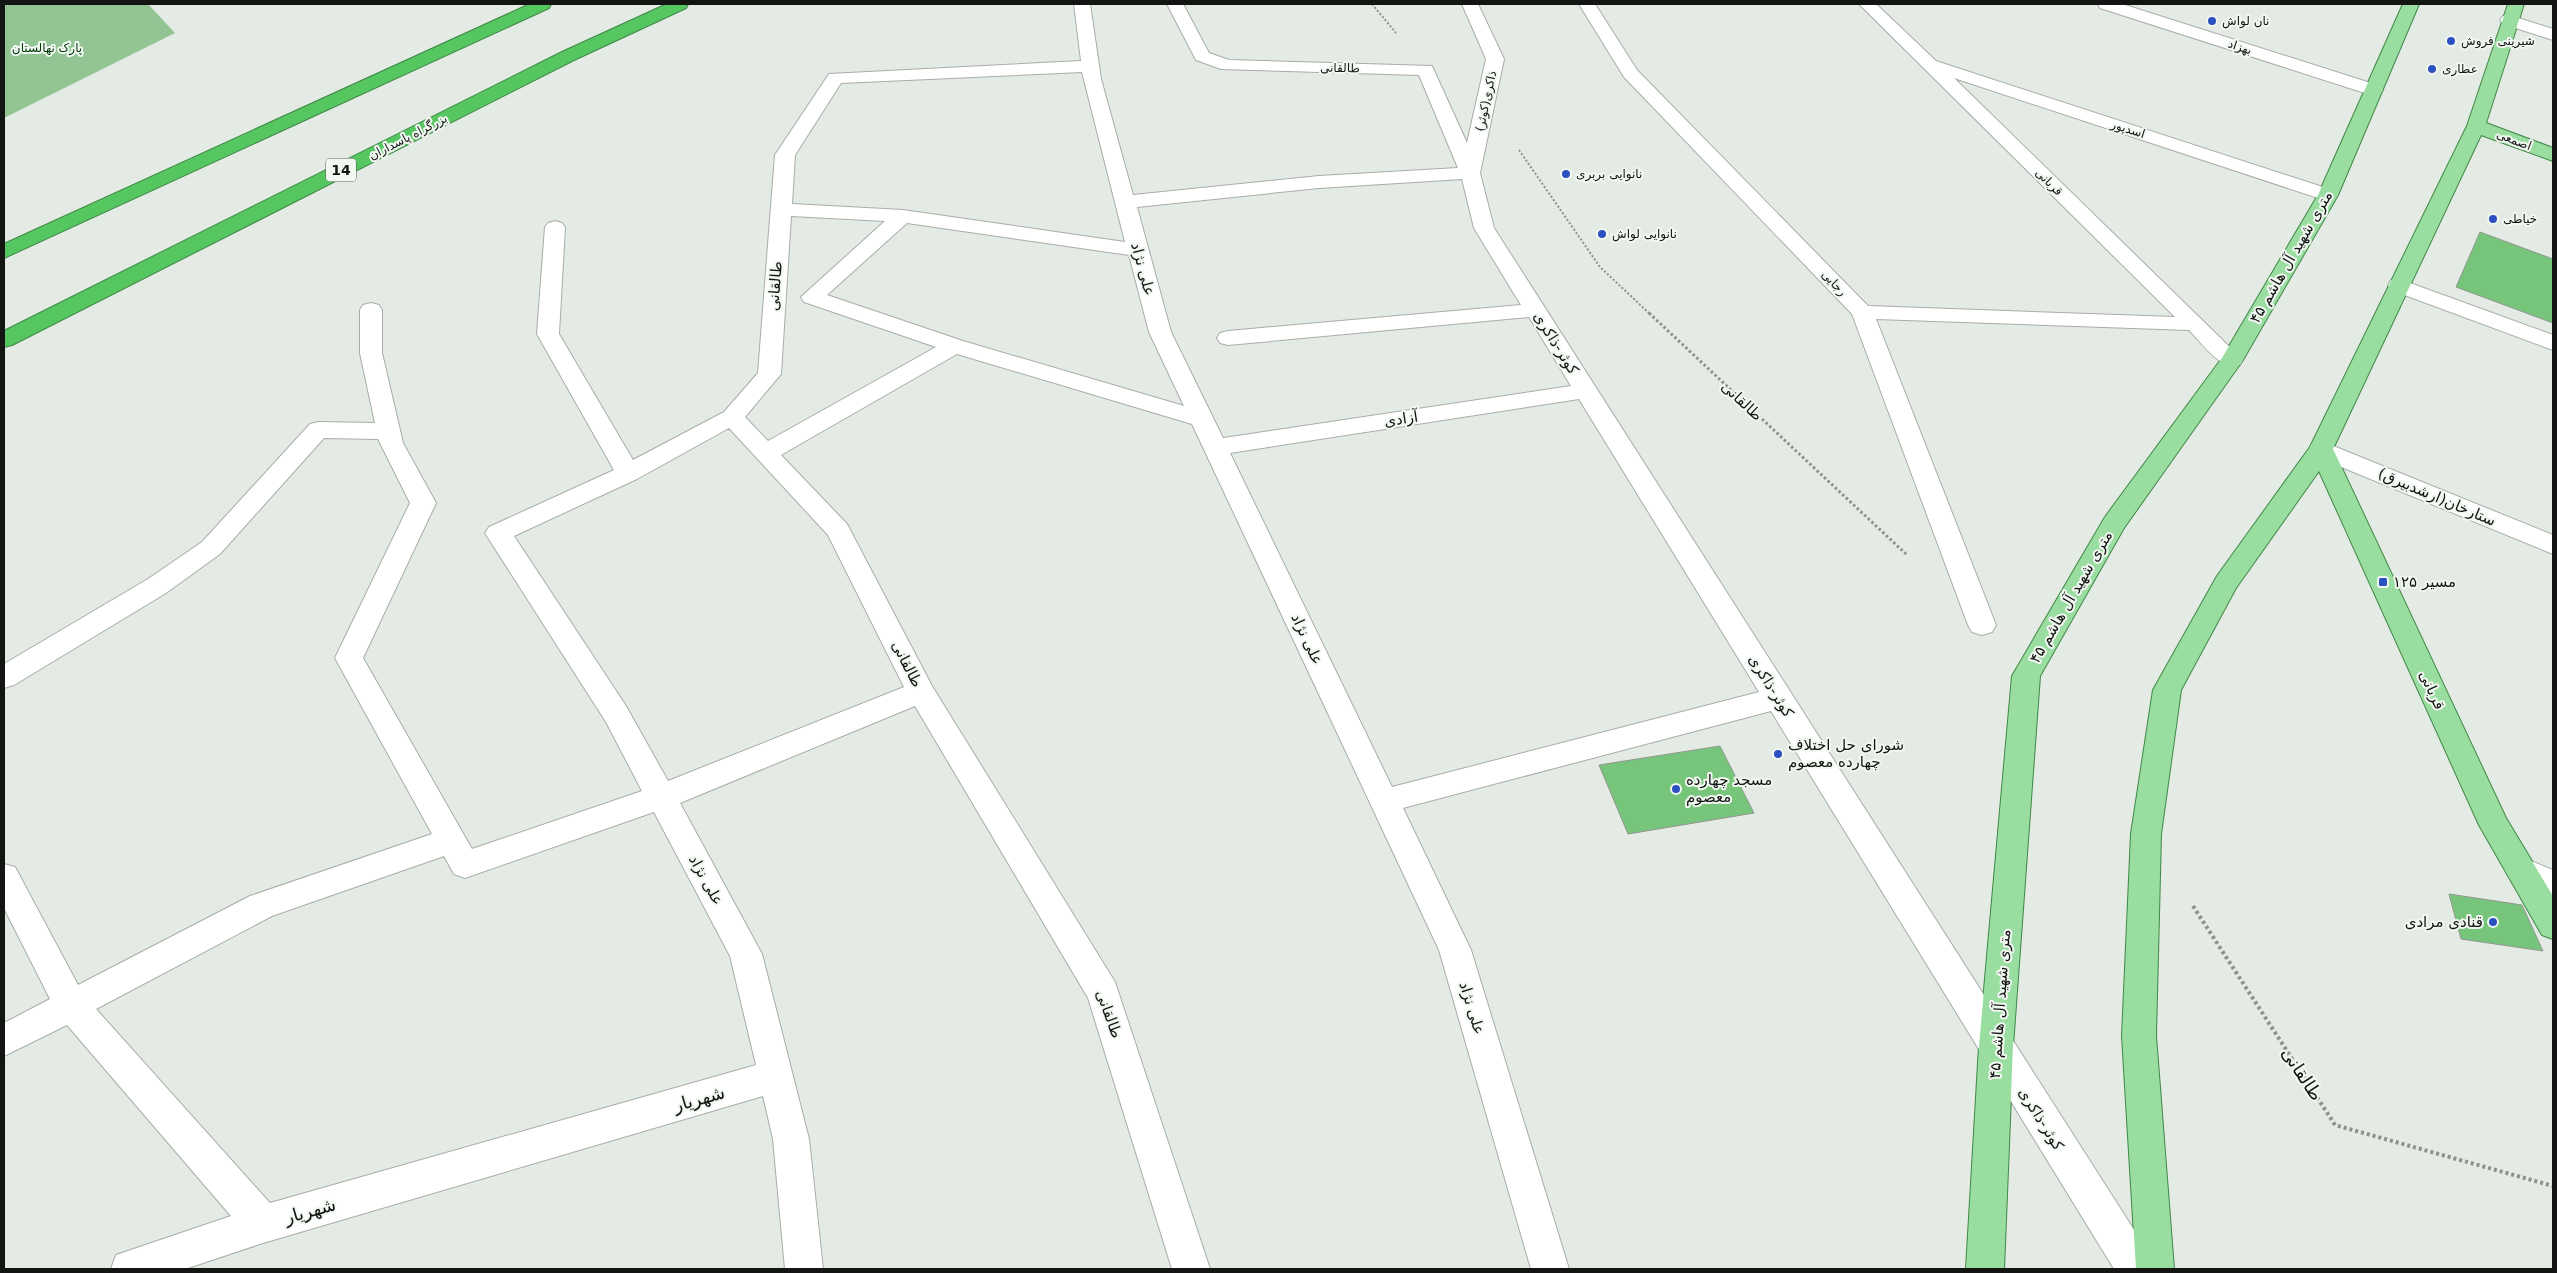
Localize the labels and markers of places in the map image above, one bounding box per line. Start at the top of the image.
place label: نان لواش [2222,14,2269,29]
marker: نان لواش [2206,15,2218,27]
place label: شیرینی فروش [2461,34,2535,49]
marker: شیرینی فروش [2445,35,2457,47]
place label: عطاری [2442,62,2478,77]
marker: عطاری [2426,63,2438,75]
place label: نانوایی بربری [1576,167,1642,182]
marker: نانوایی بربری [1560,168,1572,180]
place label: خیاطی [2503,212,2537,226]
marker: خیاطی [2487,213,2499,225]
place label: نانوایی لواش [1612,227,1677,242]
marker: نانوایی لواش [1596,228,1608,240]
place label: مسیر ۱۲۵ [2393,573,2456,591]
marker: مسیر ۱۲۵ [2377,576,2389,588]
place label: شورای حل اختلاف چهارده معصوم [1788,736,1904,771]
marker: شورای حل اختلاف چهارده معصوم [1772,748,1784,760]
place label: مسجد چهارده معصوم [1686,771,1772,806]
marker: مسجد چهارده معصوم [1670,783,1682,795]
place label: قنادی مرادی [2405,913,2483,931]
marker: قنادی مرادی [2487,916,2499,928]

